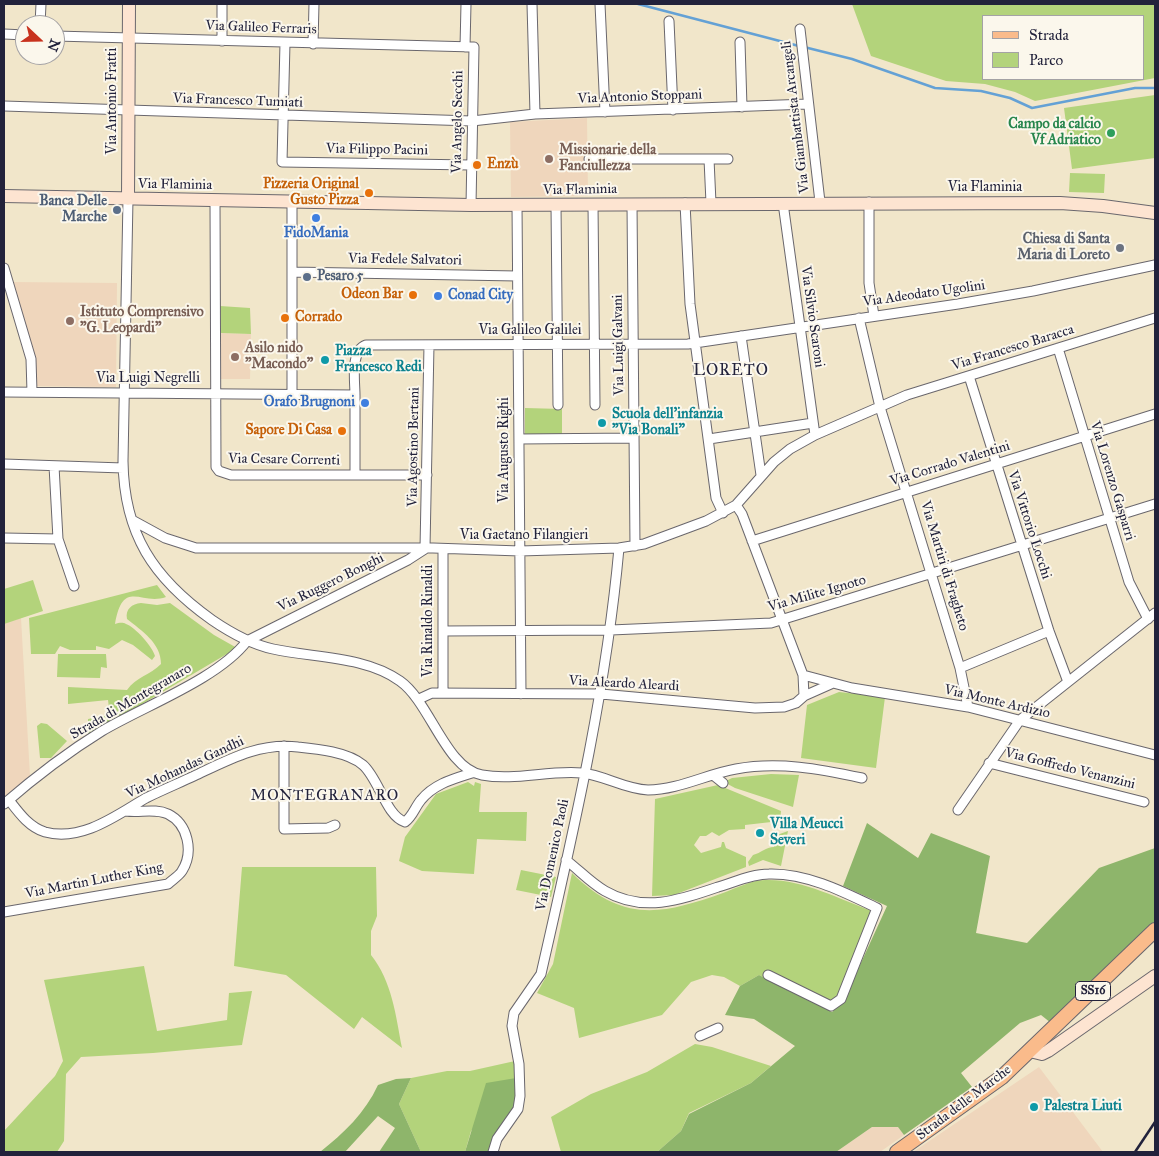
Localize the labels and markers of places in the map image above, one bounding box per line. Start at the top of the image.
place label: Campo da calcio Vf Adriatico [1008,117,1101,150]
marker: Campo da calcio Vf Adriatico [1105,127,1117,139]
place label: Missionarie della Fanciullezza [559,143,656,176]
marker: Missionarie della Fanciullezza [543,153,555,165]
place label: Enzù [487,157,519,173]
marker: Enzù [471,159,483,171]
place label: Pizzeria Original Gusto Pizza [263,177,359,210]
marker: Pizzeria Original Gusto Pizza [363,187,375,199]
place label: Banca Delle Marche [39,194,107,226]
marker: Banca Delle Marche [111,204,123,216]
marker: FidoMania [310,212,322,224]
place label: FidoMania [284,226,348,242]
place label: Chiesa di Santa Maria di Loreto [1017,232,1110,264]
marker: Chiesa di Santa Maria di Loreto [1114,242,1126,254]
place label: Pesaro 5 [317,269,363,285]
marker: Pesaro 5 [301,271,313,283]
place label: Odeon Bar [341,287,403,303]
place label: Conad City [448,288,513,304]
marker: Odeon Bar [407,289,419,301]
marker: Conad City [432,290,444,302]
place label: Istituto Comprensivo "G. Leopardi" [80,305,204,338]
place label: Corrado [295,310,342,326]
marker: Corrado [279,312,291,324]
marker: Istituto Comprensivo "G. Leopardi" [64,315,76,327]
place label: Asilo nido "Macondo" [245,341,313,374]
place label: Piazza Francesco Redi [335,344,422,377]
marker: Asilo nido "Macondo" [229,351,241,363]
marker: Piazza Francesco Redi [319,354,331,366]
place label: Orafo Brugnoni [264,395,355,411]
marker: Orafo Brugnoni [359,397,371,409]
place label: Scuola dell'infanzia "Via Bonali" [612,407,723,440]
marker: Scuola dell'infanzia "Via Bonali" [596,417,608,429]
place label: Sapore Di Casa [246,423,332,439]
marker: Sapore Di Casa [336,425,348,437]
place label: Villa Meucci Severi [770,817,843,850]
marker: Villa Meucci Severi [754,827,766,839]
place label: Palestra Liuti [1044,1099,1122,1115]
marker: Palestra Liuti [1028,1101,1040,1113]

